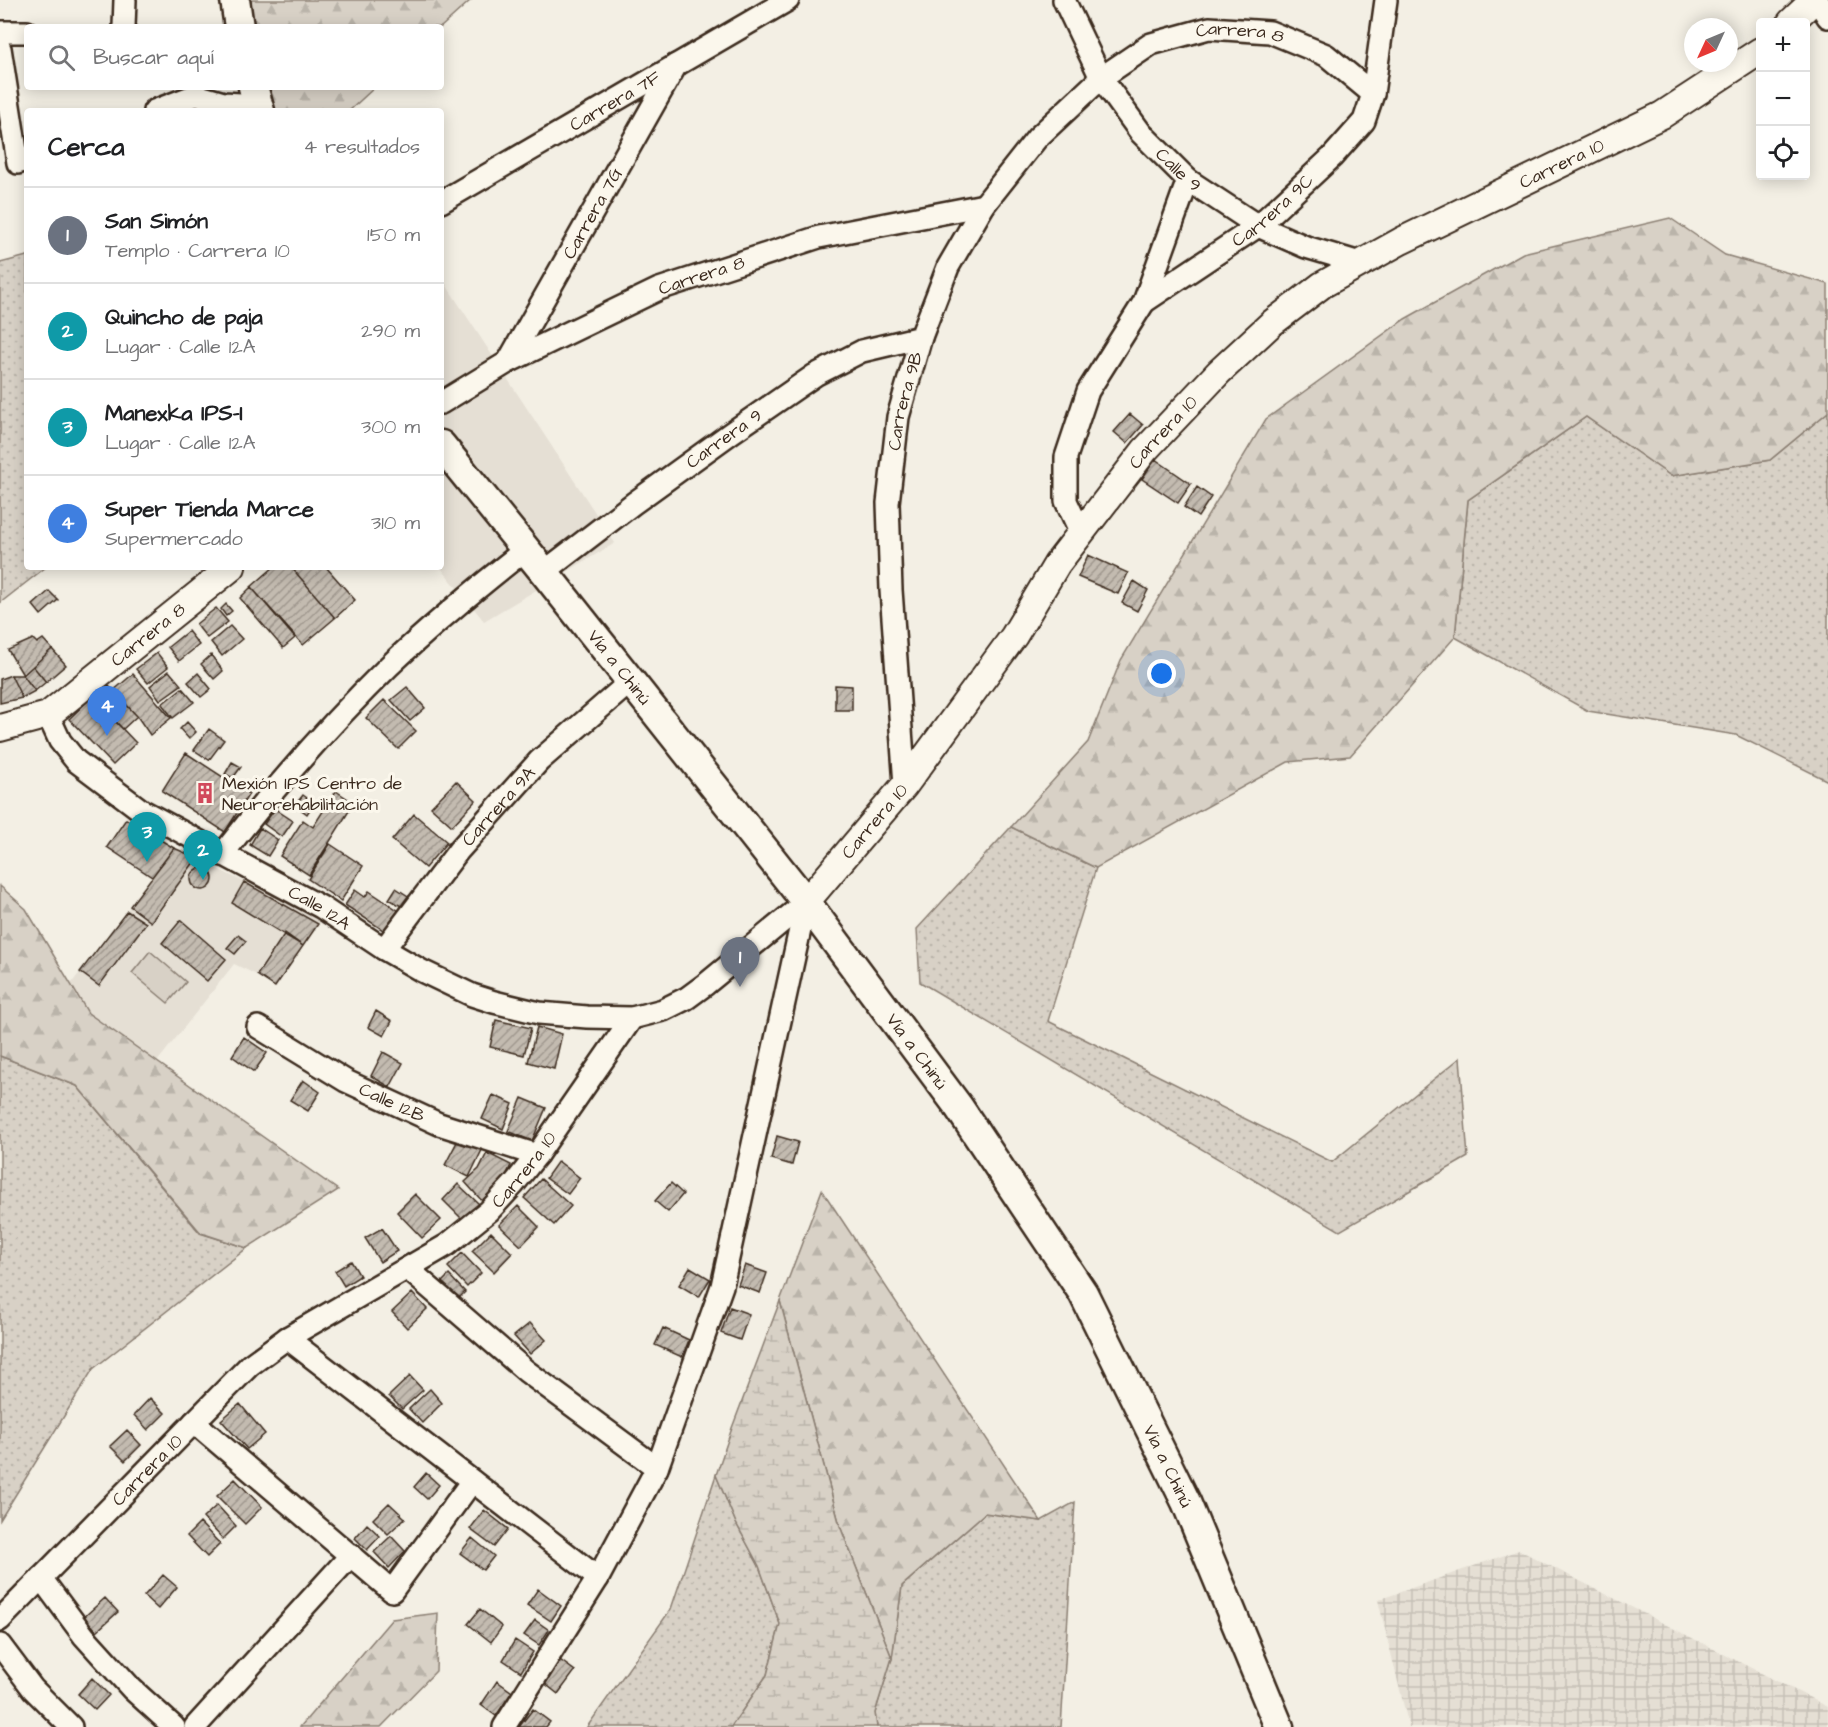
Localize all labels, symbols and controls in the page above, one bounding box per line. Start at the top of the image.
street label: Carrera 8 [1193,15,1289,49]
north arrow [1684,18,1738,72]
map controls [1756,18,1810,180]
button: + [1756,18,1810,72]
search box [24,24,444,90]
icon: search [45,41,78,74]
text: Buscar aquí [93,42,214,73]
street label: Carrera 7F [565,64,665,137]
button: − [1756,72,1810,126]
button: locate [1756,126,1810,180]
text: Cerca [48,129,125,165]
street label: Carrera 10 [1515,132,1608,195]
text: 4 resultados [303,133,420,161]
street label: Calle 9 [1150,142,1206,198]
street label: Carrera 7G [556,162,628,263]
street label: Carrera 9C [1227,168,1319,253]
text: San Simón [105,206,208,237]
text: 1 [66,221,69,249]
text: 150 m [367,221,420,249]
text: Templo · Carrera 10 [105,237,290,265]
street label: Carrera 8 [655,249,748,301]
text: Quincho de paja [105,302,263,333]
text: 2 [62,317,73,345]
text: 290 m [361,317,420,345]
text: Lugar · Calle 12A [105,333,256,361]
street label: Carrera 9B [882,349,929,452]
street label: Carrera 10 [1123,390,1203,474]
text: Manexka IPS-I [105,398,243,429]
street label: Carrera 9 [681,403,767,474]
text: 3 [62,413,73,441]
text: 300 m [361,413,420,441]
text: Lugar · Calle 12A [105,429,256,457]
text: Super Tienda Marce [105,494,314,525]
text: 4 [61,509,74,537]
text: 310 m [371,509,420,537]
text: Supermercado [105,525,243,553]
street label: Carrera 8 [105,597,191,672]
street label: Vía a Chinú [582,624,657,710]
your location [1147,659,1176,688]
pin: 4 [88,686,126,736]
street label: Carrera 9A [456,761,541,852]
place label: Mexión IPS Centro de Neurorehabilitación [222,771,402,817]
street label: Carrera 10 [835,778,914,864]
building icon: Mexión IPS Centro de Neurorehabilitación [193,781,217,805]
pin: 3 [128,812,166,862]
pin: 2 [184,830,222,880]
street label: Calle 12A [284,879,356,936]
pin: 1 [720,938,760,987]
street label: Vía a Chinú [880,1008,954,1095]
street label: Calle 12B [355,1076,429,1128]
street label: Carrera 10 [485,1127,562,1213]
street label: Vía a Chinú [1137,1420,1199,1512]
street label: Carrera 10 [106,1429,188,1511]

